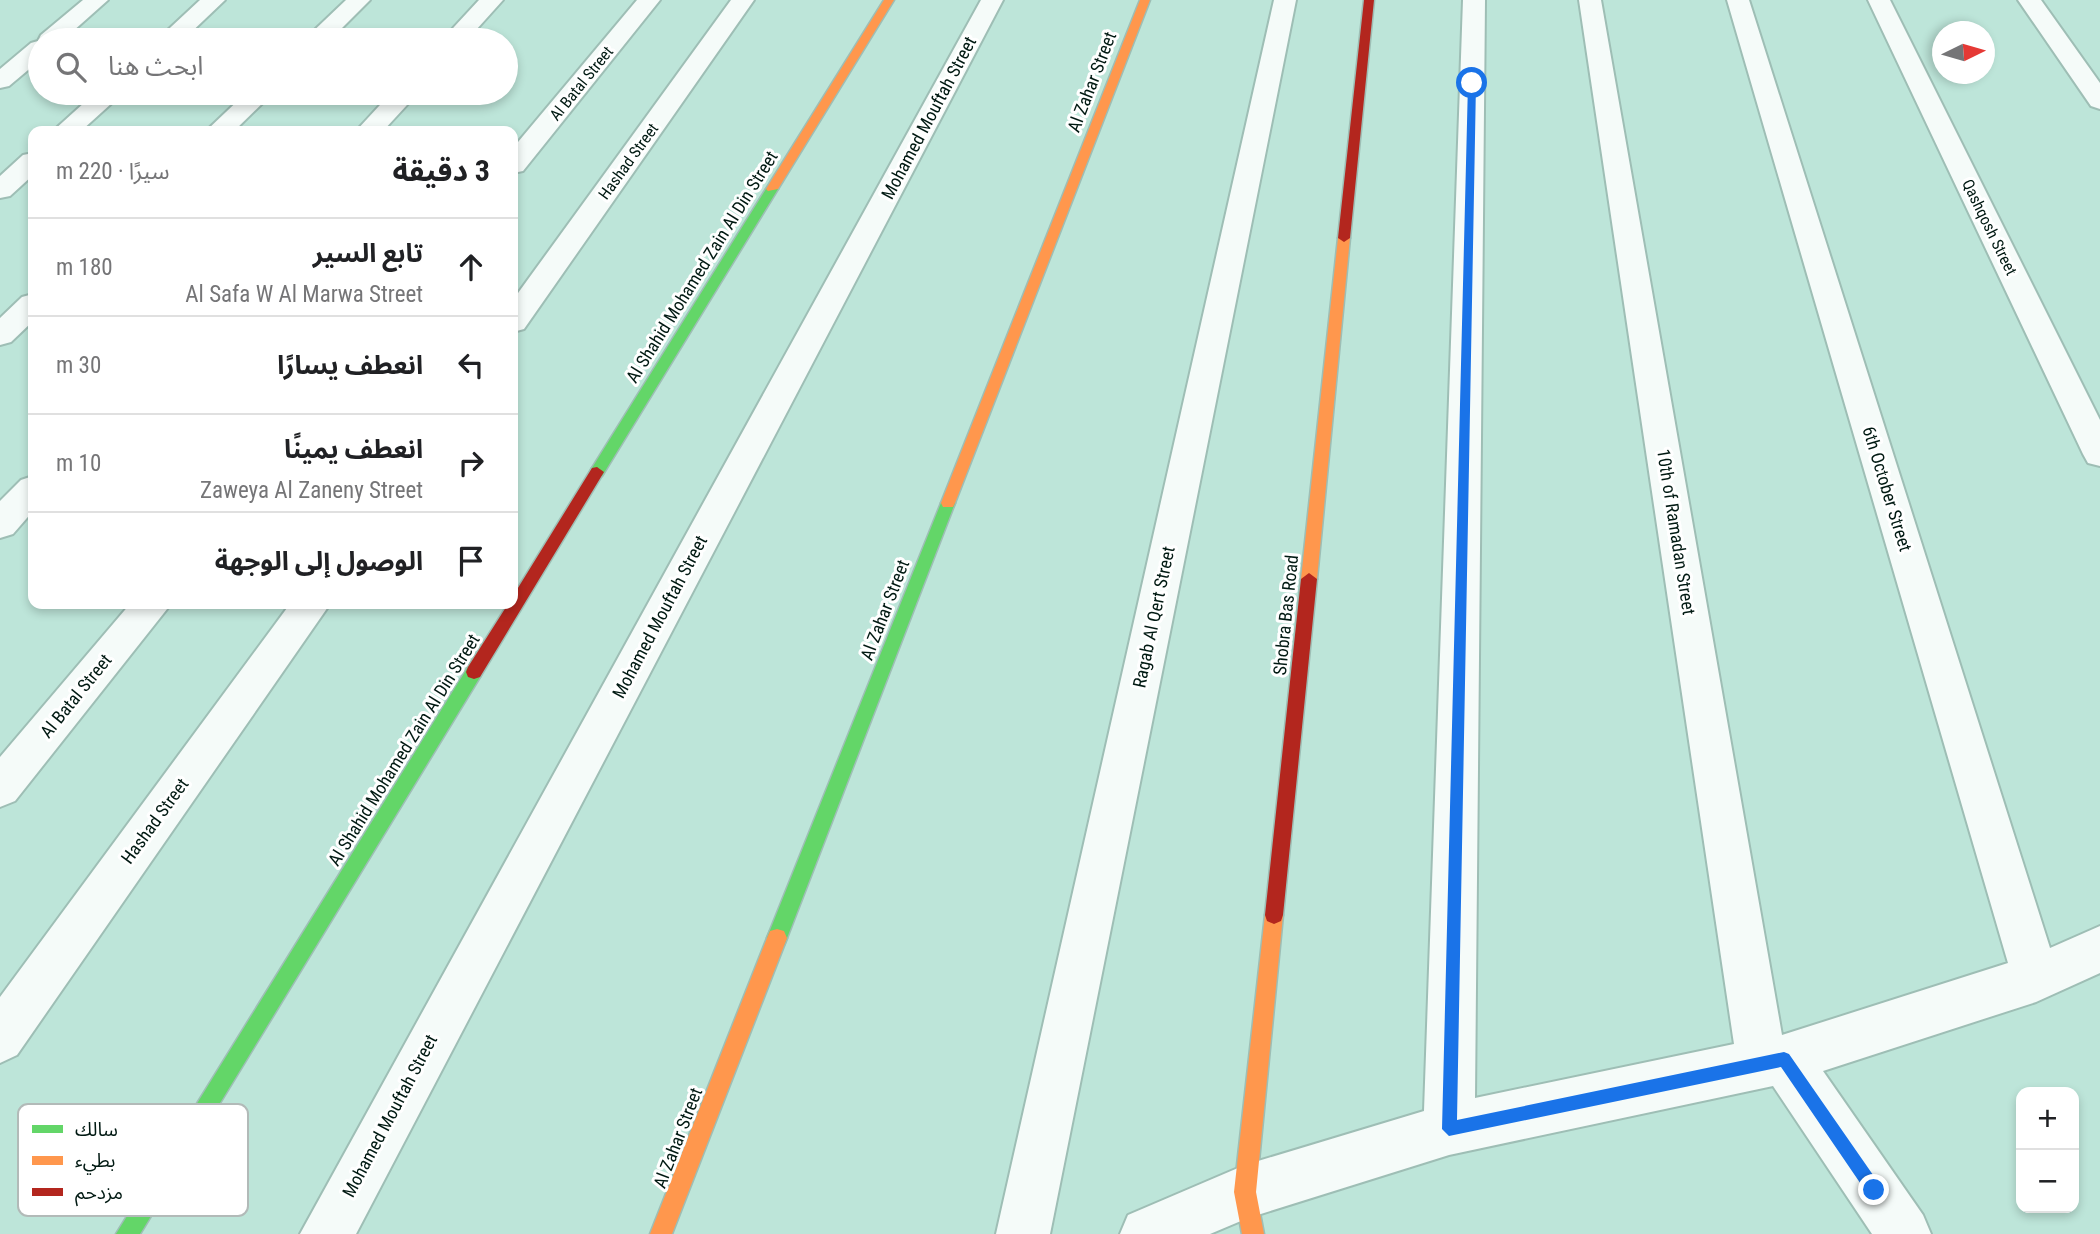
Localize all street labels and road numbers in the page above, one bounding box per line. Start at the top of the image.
street label: Al Zahar Street [1063,29,1120,135]
street label: Mohamed Mouftah Street [877,33,980,203]
street label: Al Batal Street [546,42,617,124]
street label: Hashad Street [594,119,663,203]
street label: Al Shahid Mohamed Zain Al Din Street [621,147,782,386]
street label: Qashqosh Street [1958,176,2021,279]
street label: 6th October Street [1859,424,1916,554]
street label: 10th of Ramadan Street [1653,447,1700,616]
street label: Mohamed Mouftah Street [608,532,711,702]
street label: Ragab Al Qert Street [1128,544,1179,690]
street label: Shobra Bas Road [1269,554,1302,676]
street label: Al Zahar Street [856,557,913,663]
street label: Al Shahid Mohamed Zain Al Din Street [323,630,484,869]
street label: Al Batal Street [36,650,116,742]
street label: Hashad Street [117,774,193,868]
street label: Mohamed Mouftah Street [338,1031,441,1201]
street label: Al Zahar Street [649,1085,706,1191]

